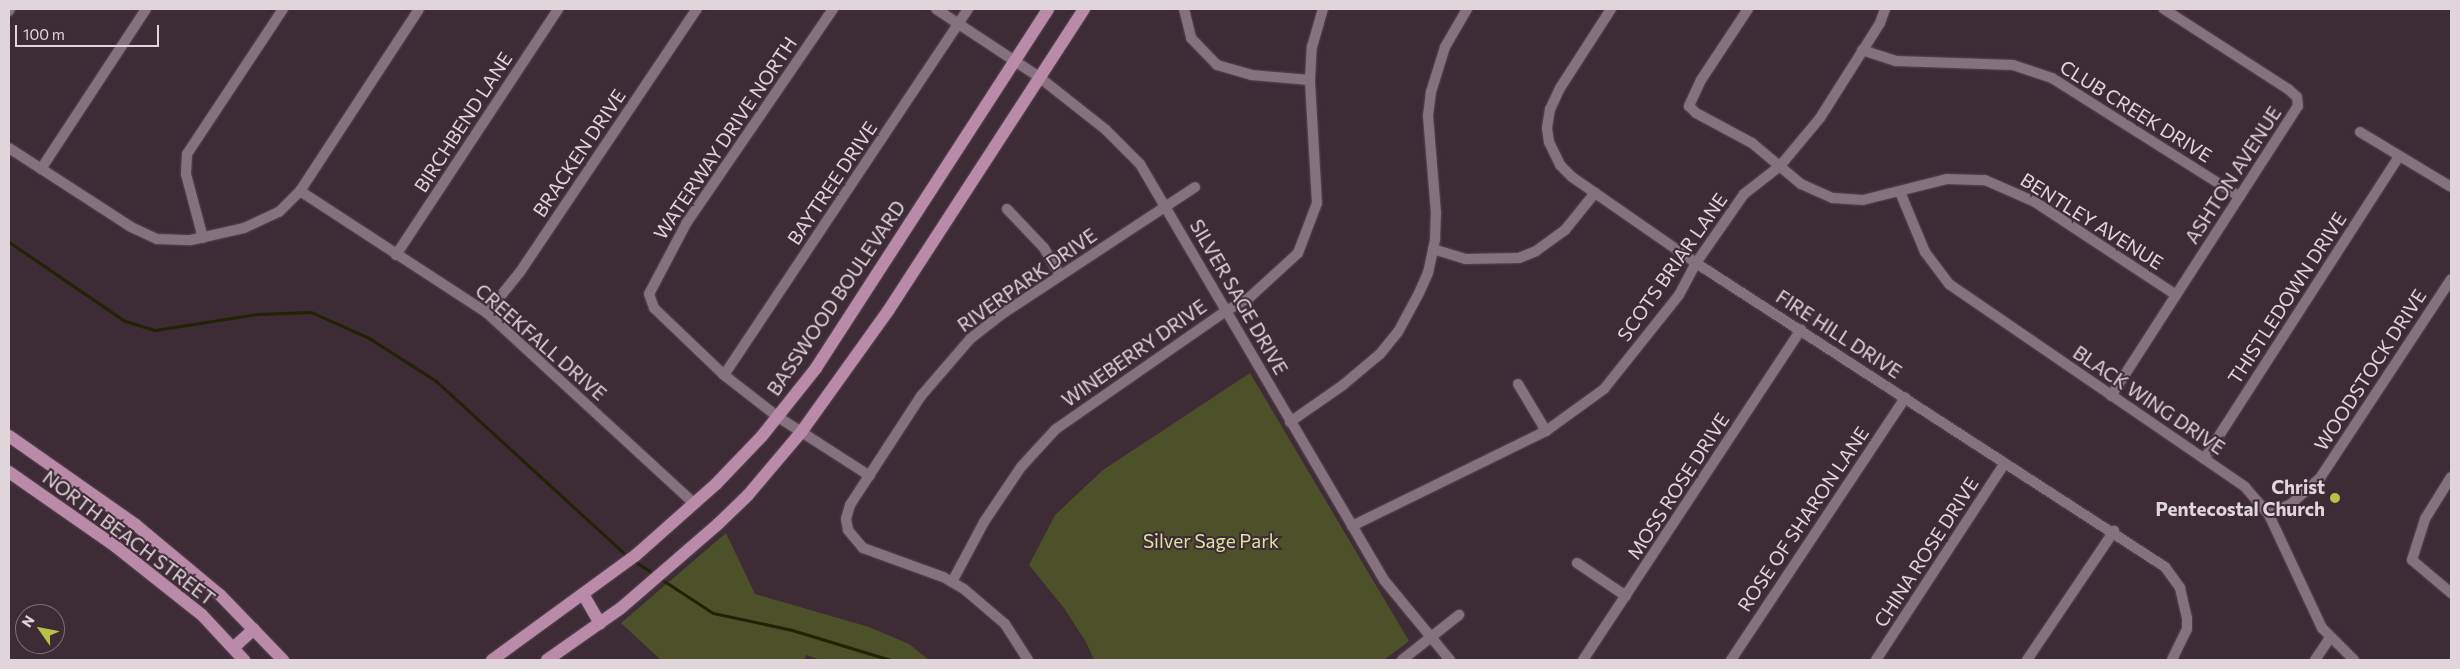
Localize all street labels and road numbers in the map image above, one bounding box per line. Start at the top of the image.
street label: WATERWAY DRIVE NORTH [649,32,801,244]
street label: BIRCHBEND LANE [409,48,517,196]
street label: CLUB CREEK DRIVE [2056,55,2216,167]
street label: BRACKEN DRIVE [528,85,630,221]
street label: ASHTON AVENUE [2180,102,2286,248]
street label: BAYTREE DRIVE [782,117,882,249]
street label: BENTLEY AVENUE [2017,168,2167,274]
street label: SCOTS BRIAR LANE [1612,189,1732,345]
street label: BASSWOOD BOULEVARD [762,196,910,400]
street label: THISTLEDOWN DRIVE [2223,208,2351,388]
street label: SILVER SAGE DRIVE [1185,215,1293,379]
street label: RIVERPARK DRIVE [953,223,1101,337]
street label: CREEKFALL DRIVE [471,279,611,405]
street label: FIRE HILL DRIVE [1772,285,1906,383]
street label: WOODSTOCK DRIVE [2309,285,2431,455]
street label: WINEBERRY DRIVE [1057,295,1211,411]
street label: BLACK WING DRIVE [2069,341,2229,459]
street label: MOSS ROSE DRIVE [1622,409,1734,563]
street label: ROSE OF SHARON LANE [1733,422,1873,616]
street label: NORTH BEACH STREET [38,466,220,610]
street label: CHINA ROSE DRIVE [1869,473,1983,631]

